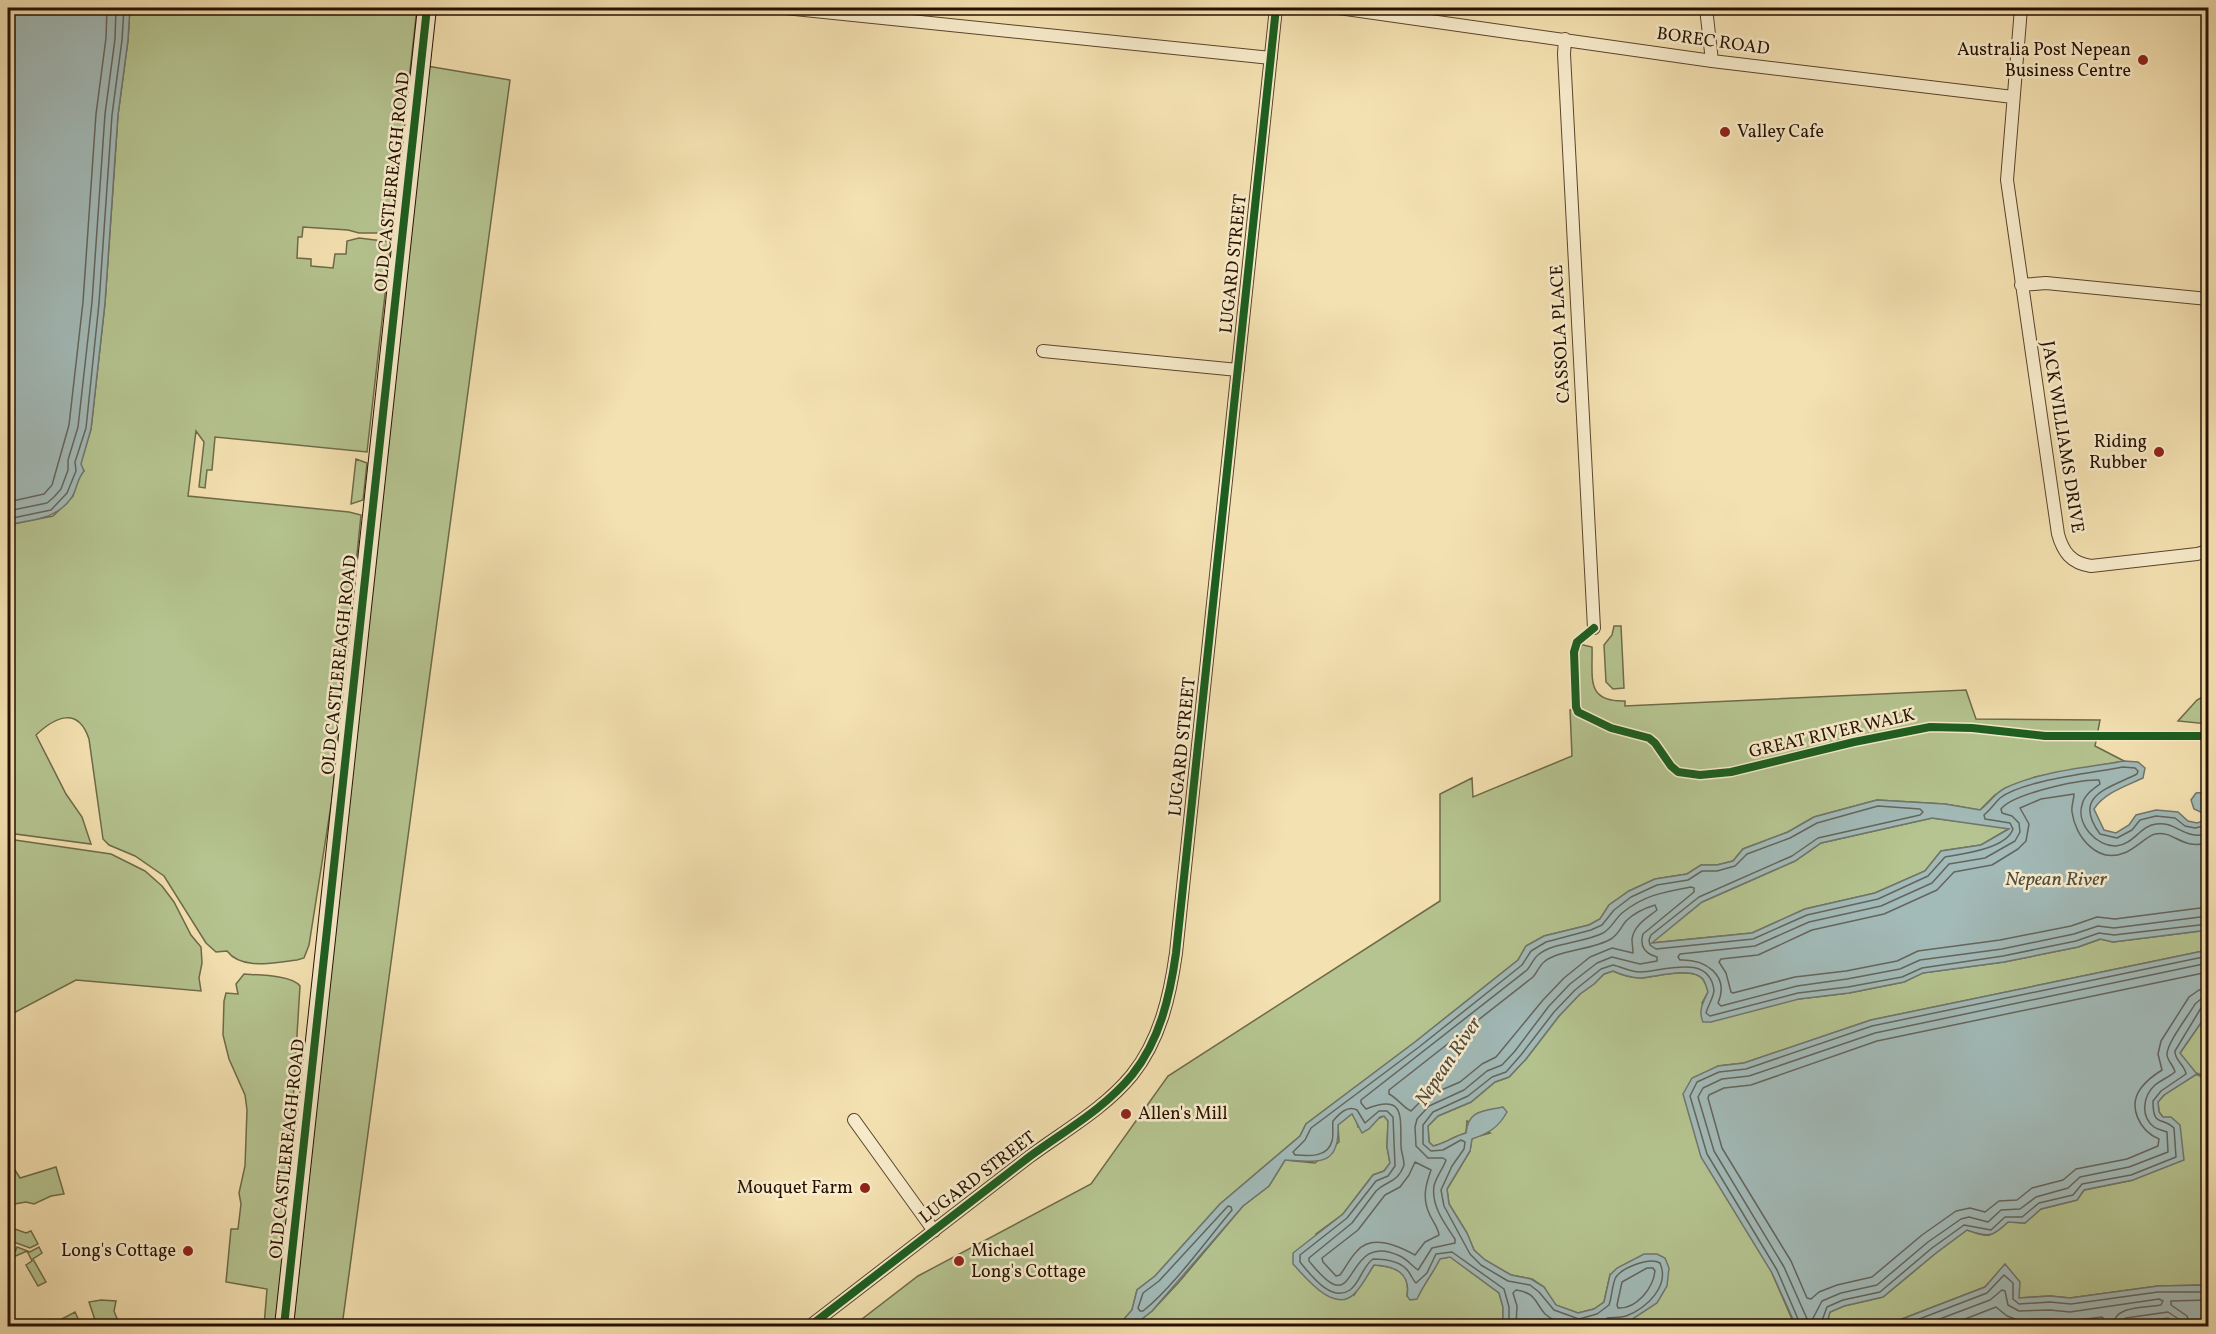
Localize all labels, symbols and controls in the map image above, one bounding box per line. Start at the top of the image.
street label: BOREC ROAD [1655,22,1771,62]
place label: Australia Post Nepean Business Centre [1957,38,2131,84]
marker: Australia Post Nepean Business Centre [2136,53,2150,67]
street label: OLD CASTLEREAGH ROAD [369,71,417,293]
place label: Valley Cafe [1737,120,1824,145]
marker: Valley Cafe [1718,125,1732,139]
street label: LUGARD STREET [1214,193,1254,335]
street label: CASSOLA PLACE [1545,264,1577,404]
street label: JACK WILLIAMS DRIVE [2034,339,2090,535]
place label: Riding Rubber [2089,430,2147,476]
marker: Riding Rubber [2152,445,2166,459]
street label: OLD CASTLEREAGH ROAD [316,554,364,776]
street label: LUGARD STREET [1163,676,1203,818]
street label: GREAT RIVER WALK [1747,703,1917,765]
water label: Nepean River [2005,866,2107,894]
water label: Nepean River [1409,1012,1489,1112]
street label: OLD CASTLEREAGH ROAD [264,1038,312,1260]
place label: Allen's Mill [1138,1102,1228,1127]
marker: Allen's Mill [1119,1107,1133,1121]
street label: LUGARD STREET [915,1126,1042,1230]
place label: Mouquet Farm [737,1176,853,1201]
marker: Mouquet Farm [858,1181,872,1195]
place label: Long's Cottage [61,1239,176,1264]
place label: Michael Long's Cottage [971,1239,1086,1285]
marker: Long's Cottage [181,1244,195,1258]
marker: Michael Long's Cottage [952,1254,966,1268]

